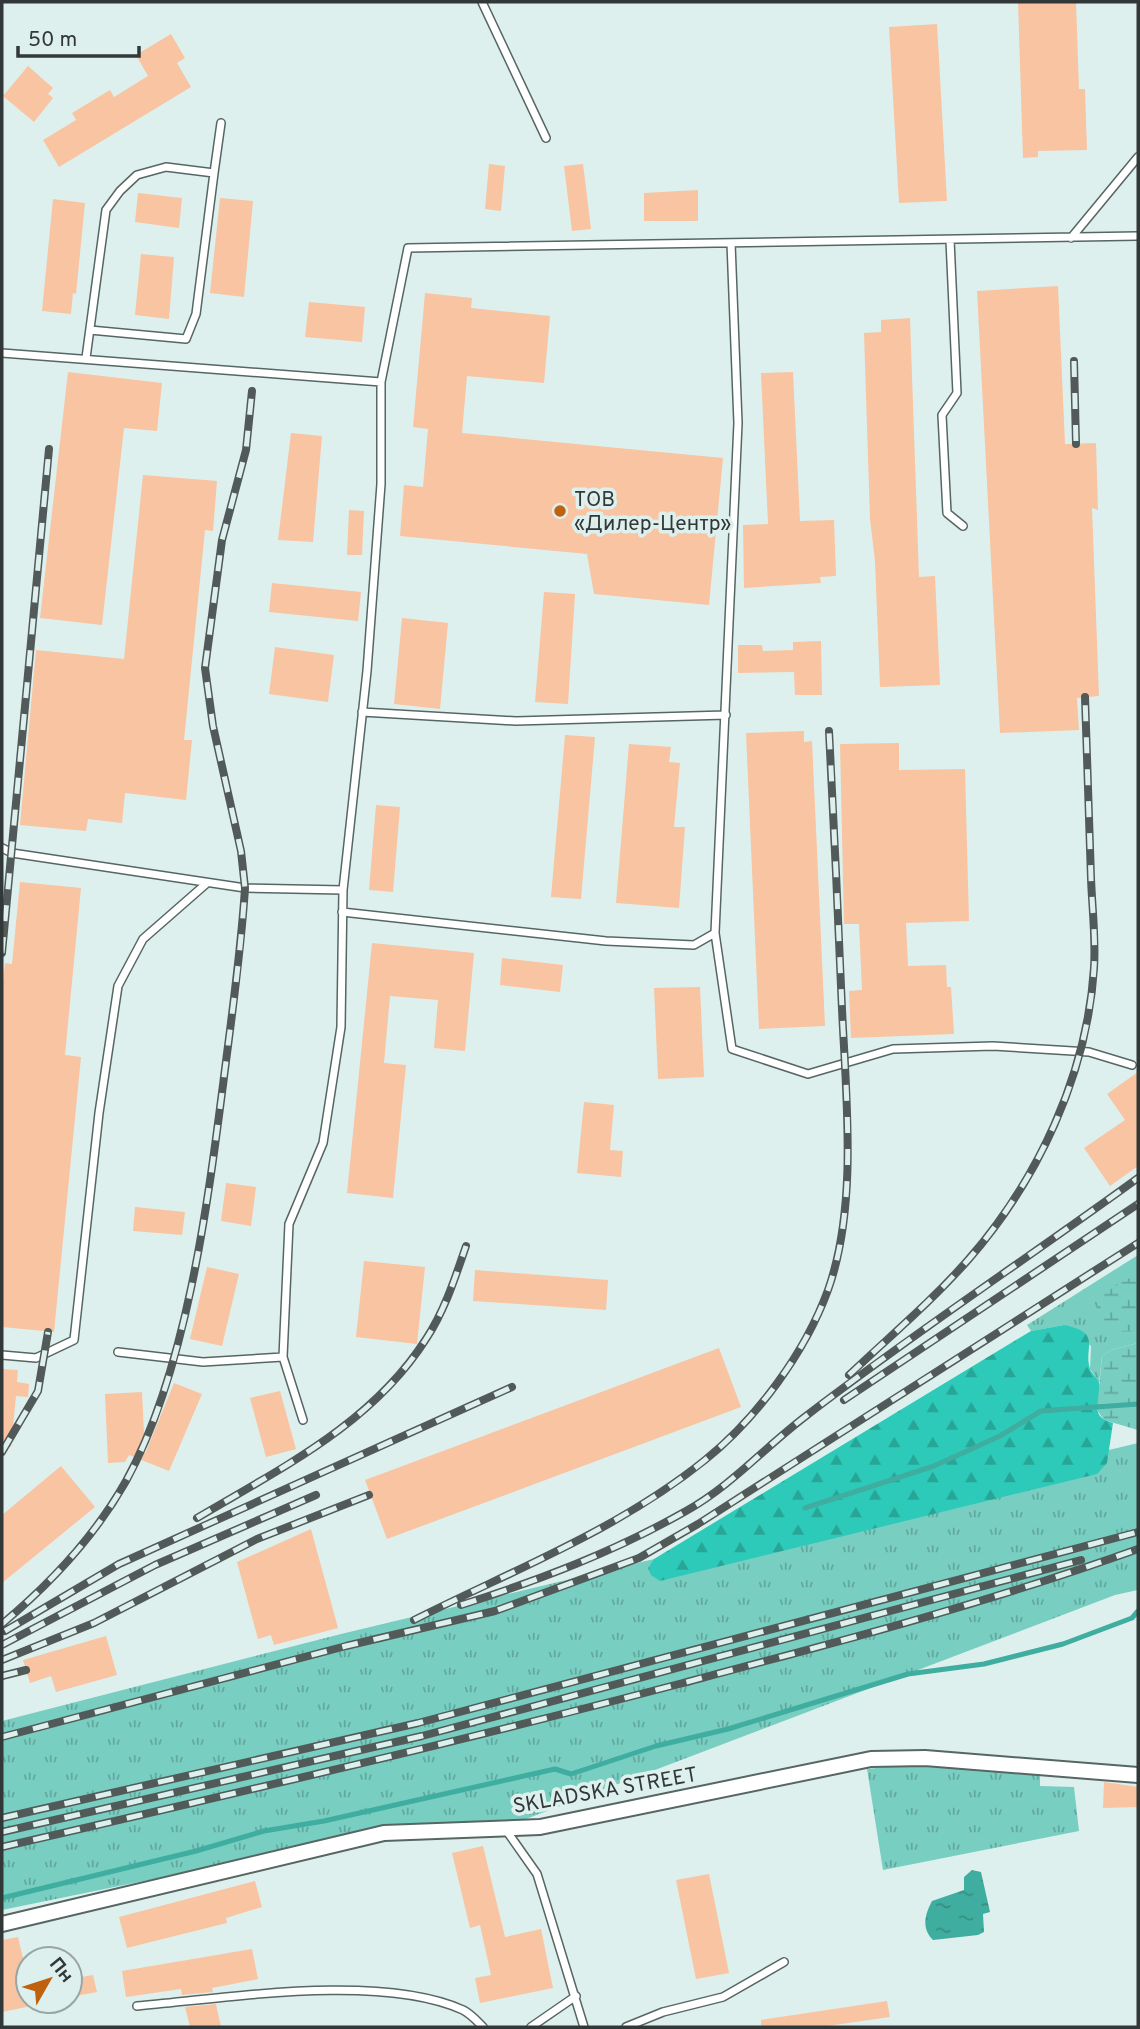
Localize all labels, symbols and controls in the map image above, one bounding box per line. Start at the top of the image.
scale bar [18,14,138,58]
text: 50 m [28,27,77,54]
place label: ТОВ «Дилер-Центр» [574,487,732,538]
marker: ТОВ «Дилер-Центр» [552,503,568,519]
street label: SKLADSKA STREET [511,1762,700,1821]
north arrow [14,1945,84,2015]
text: Пн [43,1953,78,1988]

